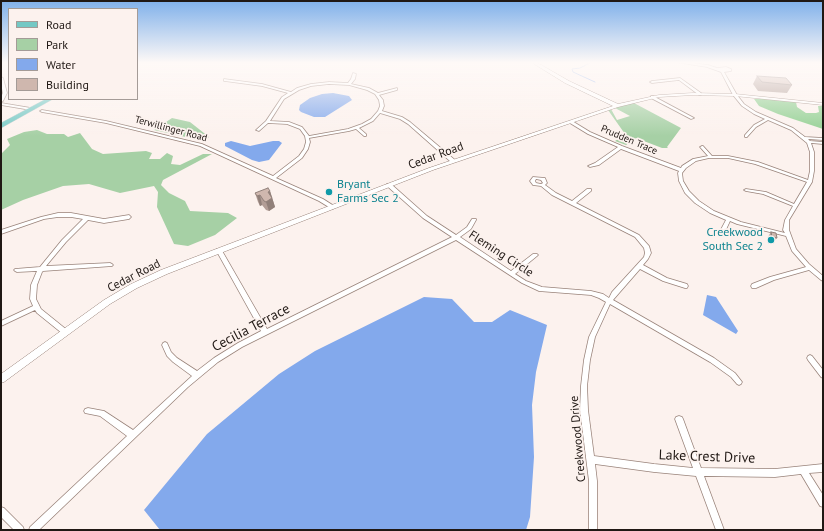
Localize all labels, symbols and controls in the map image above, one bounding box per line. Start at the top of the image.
legend [8,8,138,100]
text: Road [46,17,71,32]
text: Park [46,37,68,52]
text: Water [46,57,76,72]
text: Building [46,77,89,92]
street label: Terwillinger Road [133,114,209,144]
street label: Prudden Trace [599,123,659,157]
street label: Cedar Road [406,139,466,173]
place label: Bryant Farms Sec 2 [337,178,399,206]
marker: Bryant Farms Sec 2 [324,187,334,197]
place label: Creekwood South Sec 2 [702,226,763,254]
street label: Fleming Circle [466,228,536,280]
marker: Creekwood South Sec 2 [766,235,776,245]
street label: Cedar Road [105,257,163,295]
street label: Cecilia Terrace [209,300,293,356]
street label: Creekwood Drive [567,395,589,483]
street label: Lake Crest Drive [658,447,756,467]

